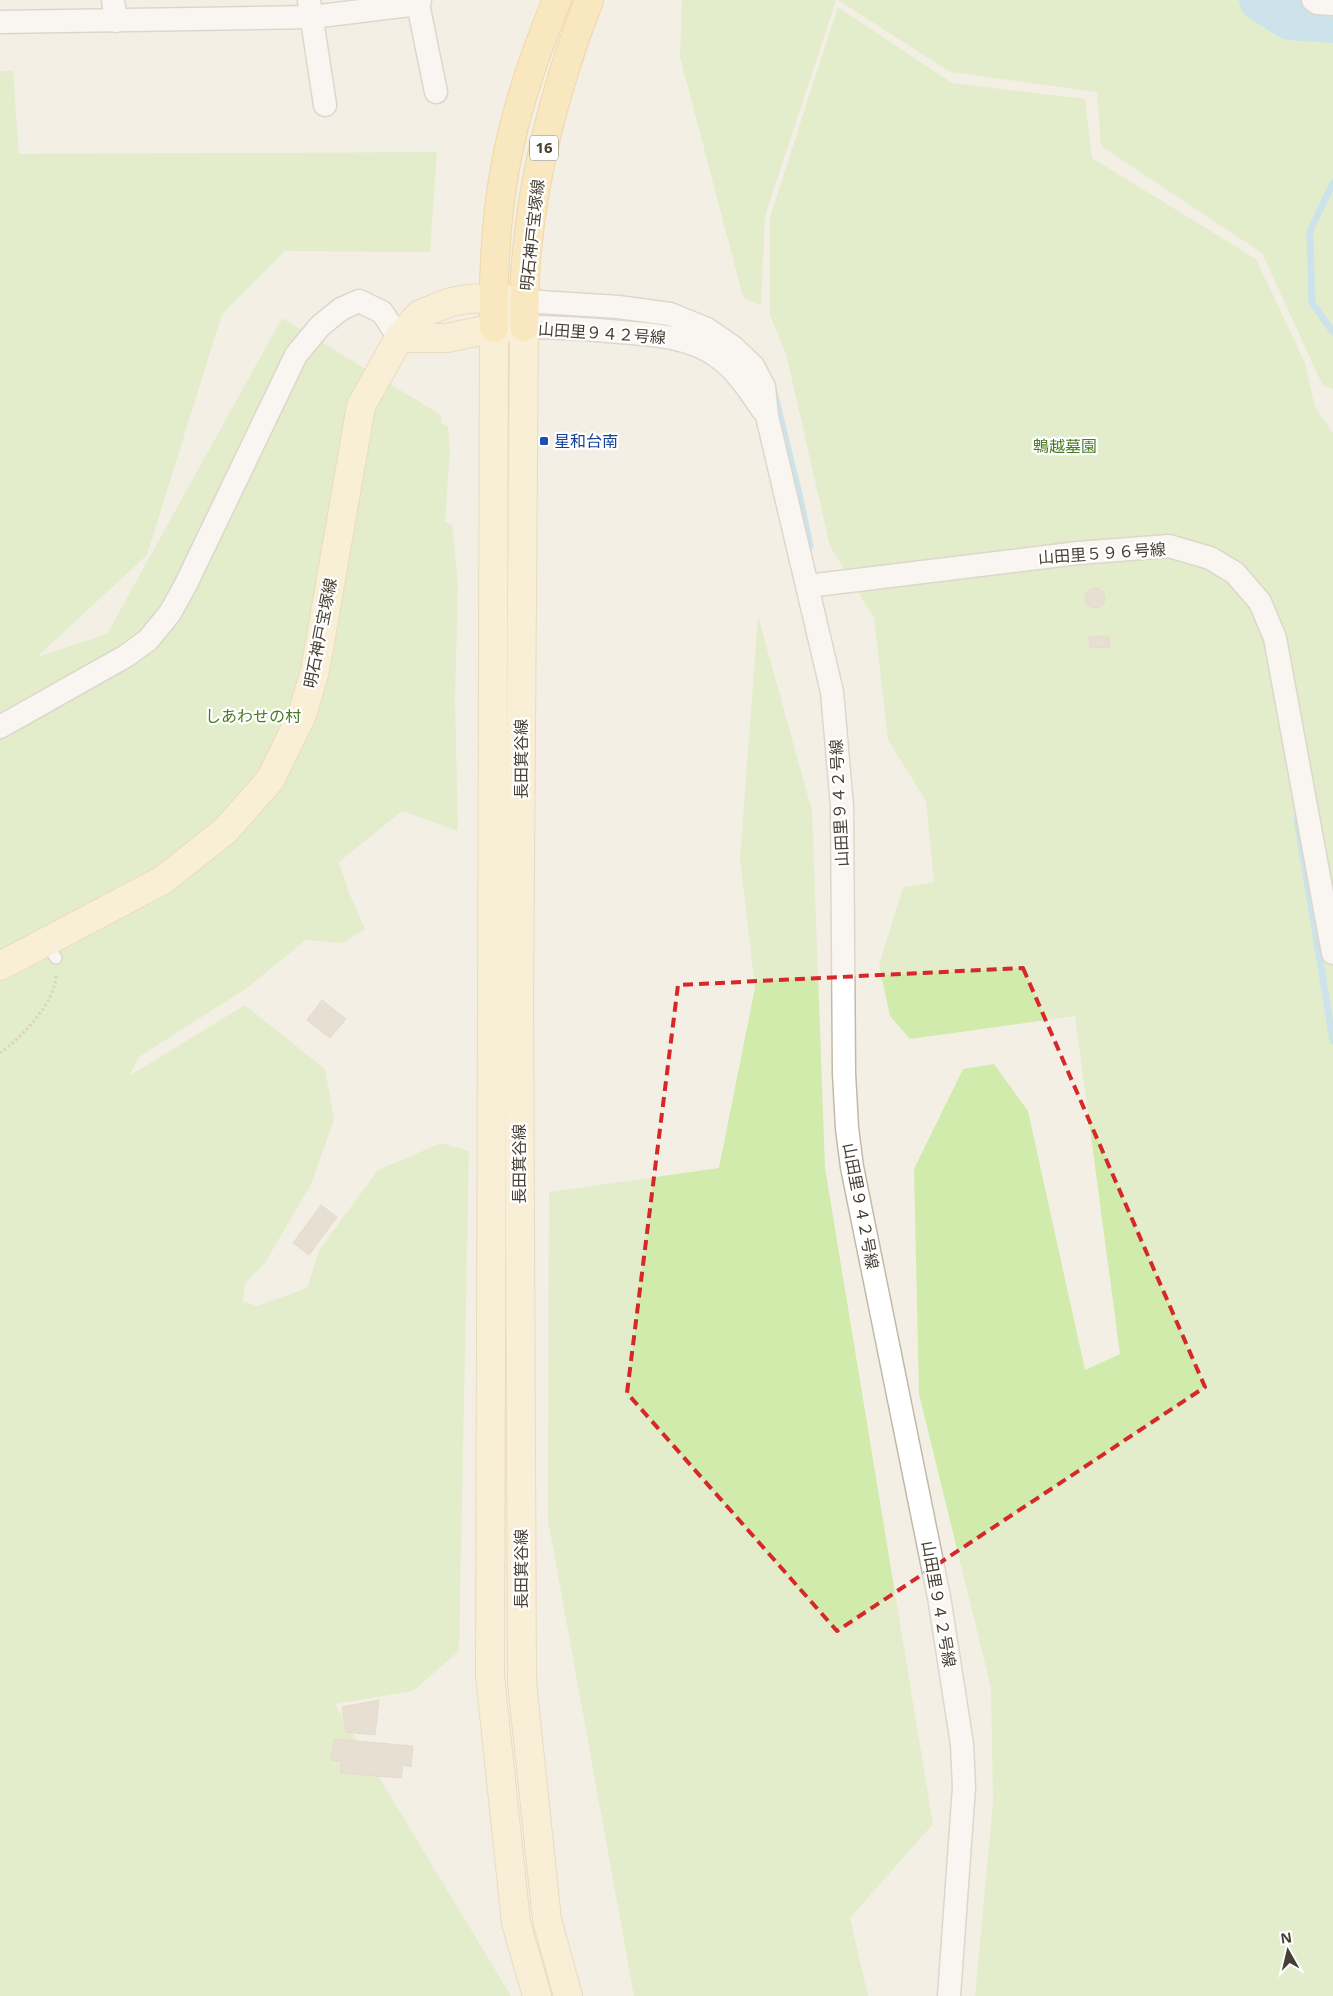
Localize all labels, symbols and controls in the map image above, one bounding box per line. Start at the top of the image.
road number: 16 [530,136,558,160]
street label: 明石神戸宝塚線 [515,178,549,292]
street label: 山田里９４２号線 [537,318,667,348]
place label: 星和台南 [554,430,618,452]
marker: 星和台南 [538,435,550,447]
park label: 鵯越墓園 [1033,435,1097,457]
street label: 山田里５９６号線 [1037,538,1167,568]
street label: 明石神戸宝塚線 [299,576,341,690]
park label: しあわせの村 [205,705,301,727]
street label: 長田箕谷線 [510,719,532,799]
street label: 山田里９４２号線 [825,739,853,867]
street label: 長田箕谷線 [508,1124,530,1204]
street label: 山田里９４２号線 [838,1141,884,1271]
street label: 長田箕谷線 [510,1529,532,1609]
street label: 山田里９４２号線 [917,1539,961,1669]
north arrow [1263,1926,1313,1976]
text: N [1279,1927,1293,1948]

